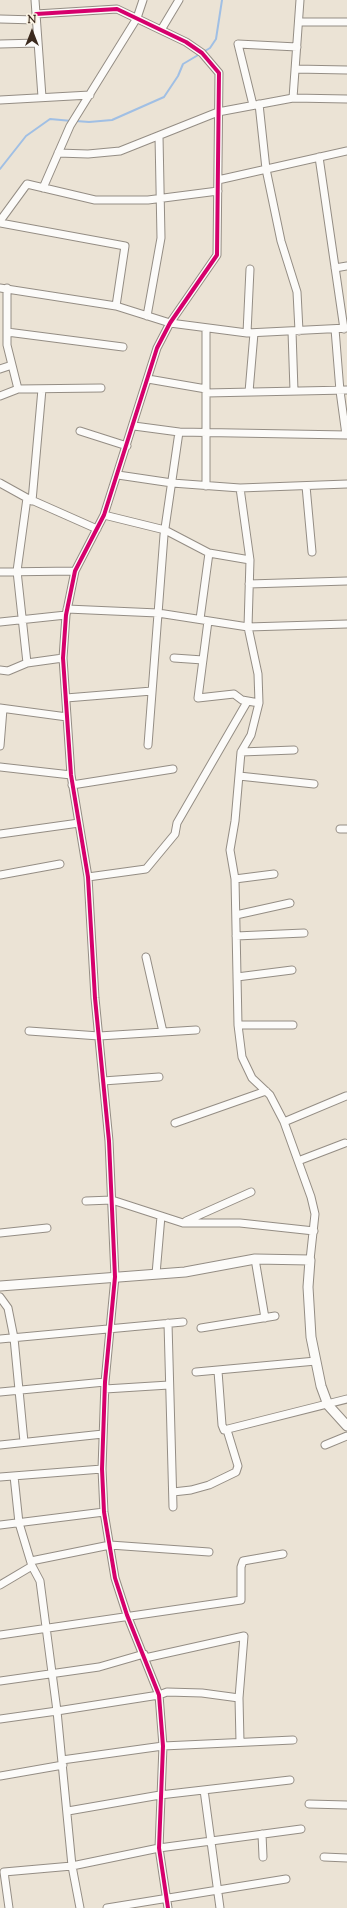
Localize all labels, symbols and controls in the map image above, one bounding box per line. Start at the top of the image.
north arrow [12,12,52,52]
text: N [28,12,36,28]

